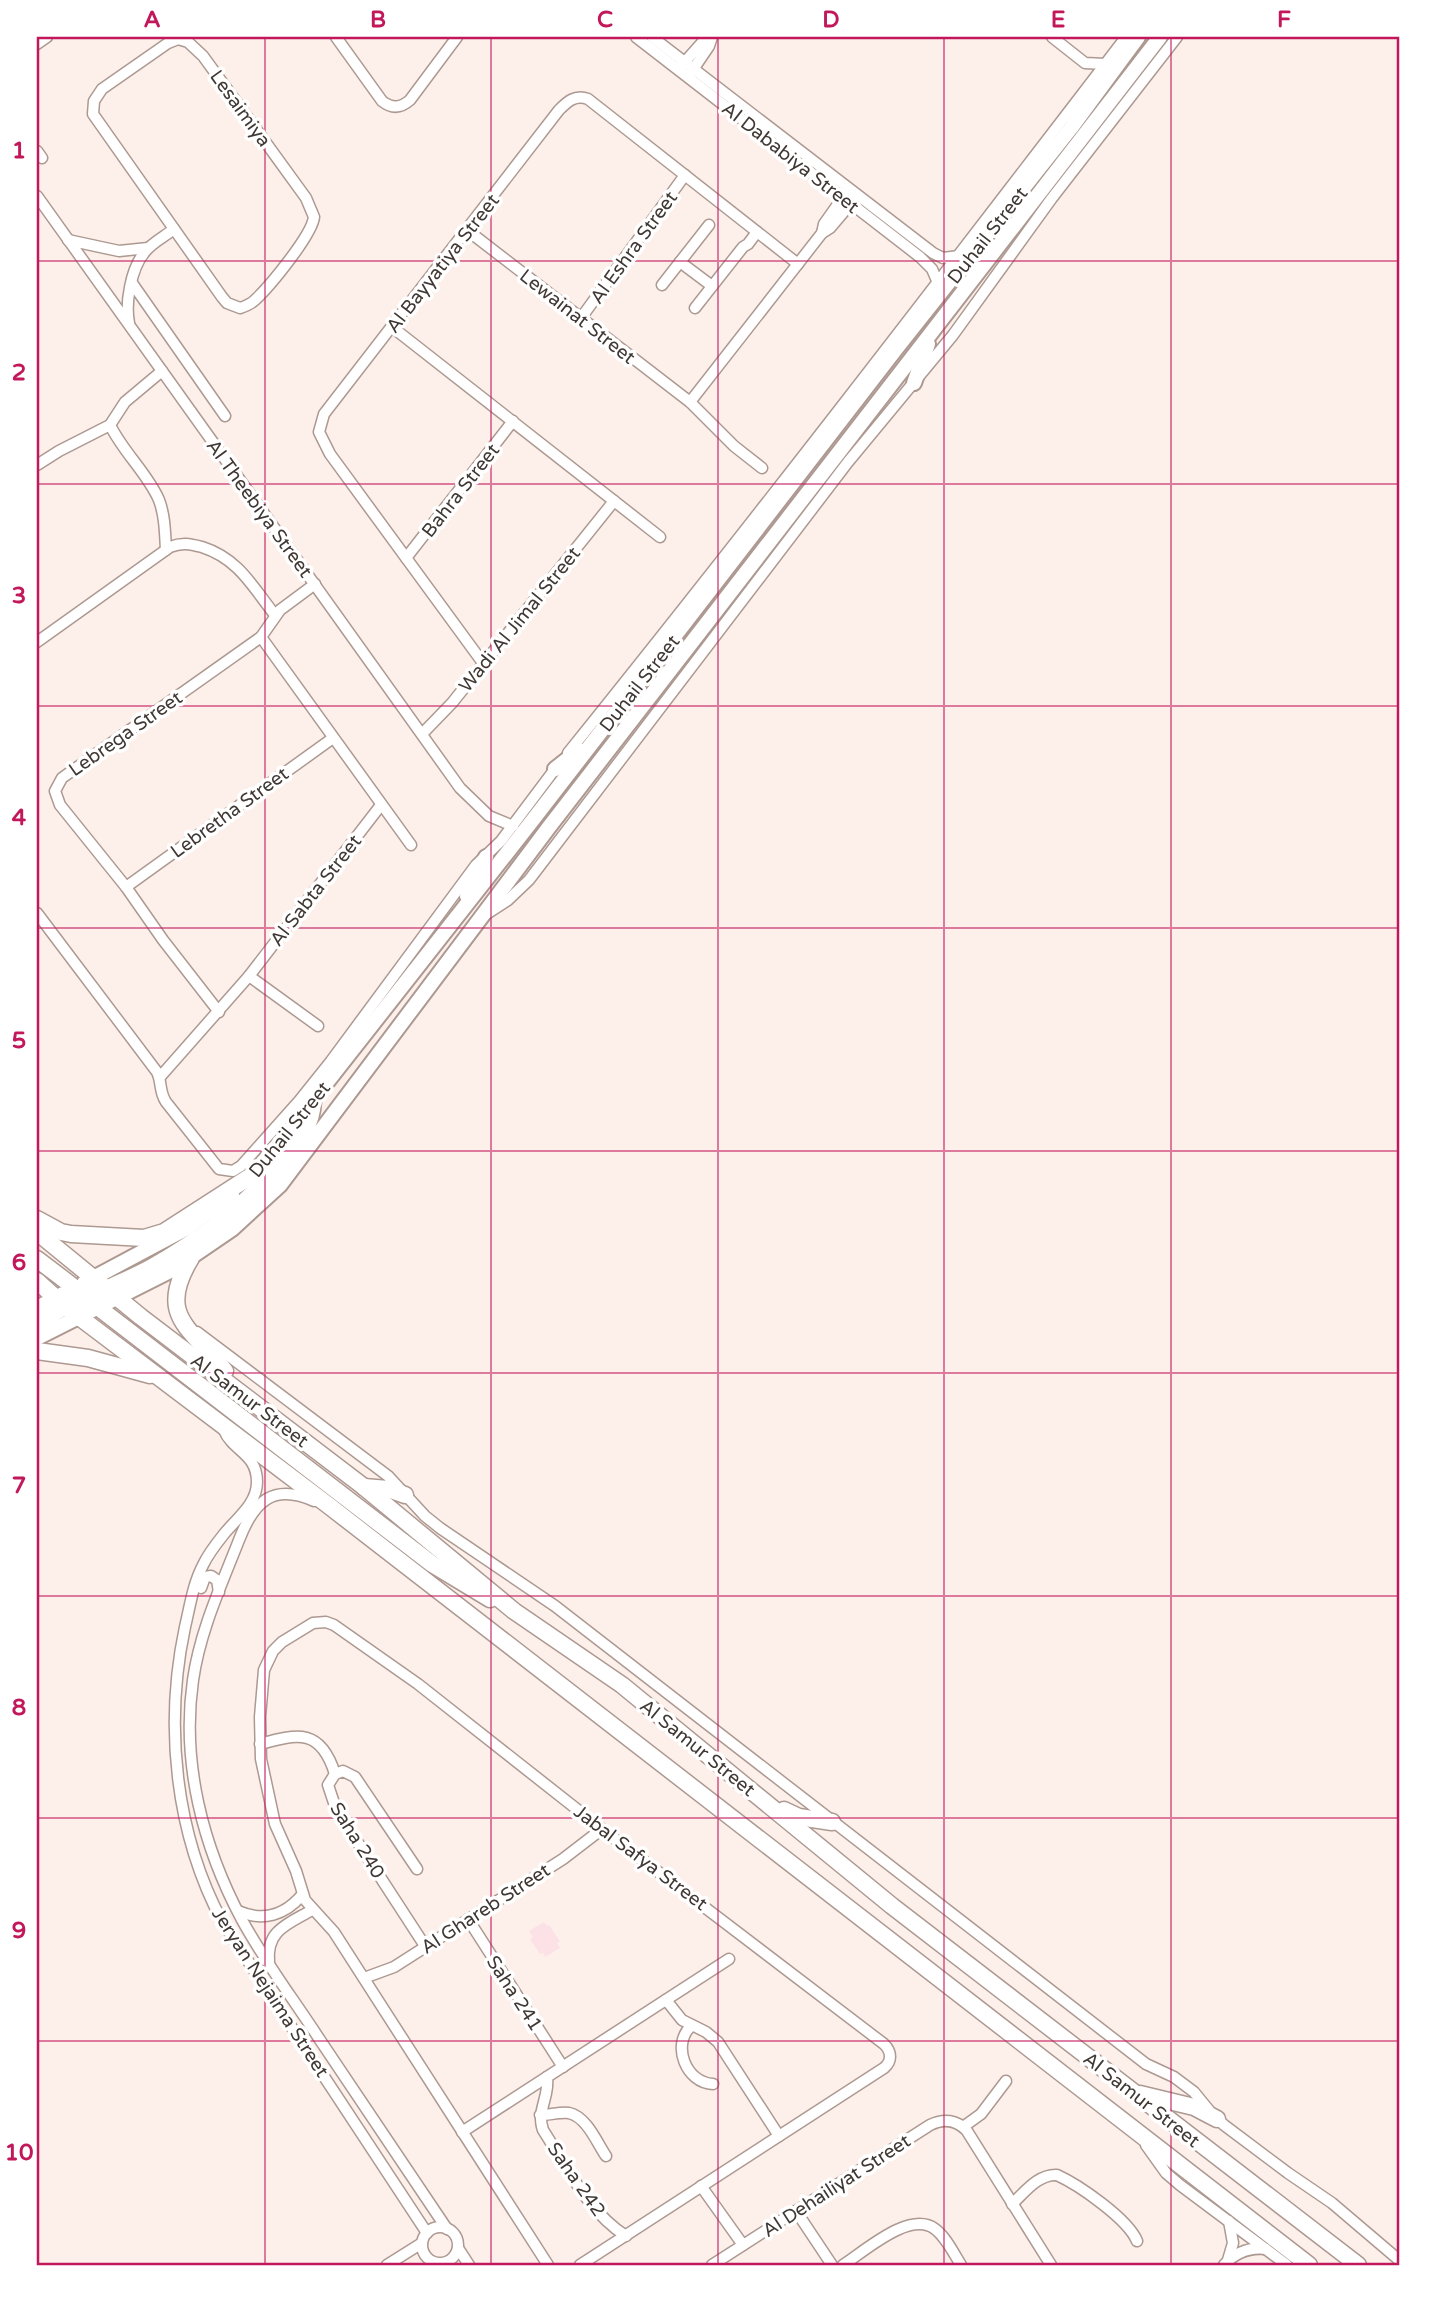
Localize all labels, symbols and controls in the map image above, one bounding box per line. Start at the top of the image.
text: A [143,6,161,34]
text: B [370,6,386,34]
text: C [597,6,613,34]
text: D [822,6,840,34]
text: E [1051,6,1065,34]
text: F [1277,6,1291,34]
street label: Lesaimiya [205,66,275,151]
street label: Al Dababiya Street [717,97,863,218]
text: 1 [12,137,26,165]
street label: Duhail Street [943,183,1032,288]
street label: Al Eshra Street [586,187,682,308]
street label: Al Bayyatiya Street [382,190,504,337]
street label: Lewainat Street [515,265,640,369]
text: 2 [12,359,26,387]
street label: Al Theebiya Street [202,435,317,582]
street label: Bahra Street [417,439,504,542]
street label: Wadi Al Jimal Street [455,543,585,697]
text: 3 [12,582,26,610]
street label: Duhail Street [595,631,684,736]
street label: Lebrega Street [65,687,186,781]
street label: Lebretha Street [166,763,293,863]
text: 4 [12,804,27,832]
street label: Al Sabta Street [265,831,366,951]
text: 5 [12,1027,26,1055]
street label: Duhail Street [245,1077,335,1182]
text: 6 [12,1249,26,1277]
street label: Al Samur Street [186,1349,313,1452]
text: 7 [12,1472,26,1500]
text: 8 [12,1694,26,1722]
street label: Al Samur Street [635,1695,759,1801]
street label: Saha 240 [325,1798,389,1883]
street label: Jabal Safya Street [569,1800,711,1915]
street label: Al Ghareb Street [417,1859,554,1959]
street label: Jeryan Nejaima Street [207,1904,333,2081]
text: 9 [12,1917,26,1945]
street label: Saha 241 [482,1952,547,2035]
street label: Al Samur Street [1079,2048,1204,2152]
street label: Al Dehailiyat Street [758,2130,915,2242]
street label: Saha 242 [543,2138,610,2221]
text: 10 [5,2139,33,2167]

